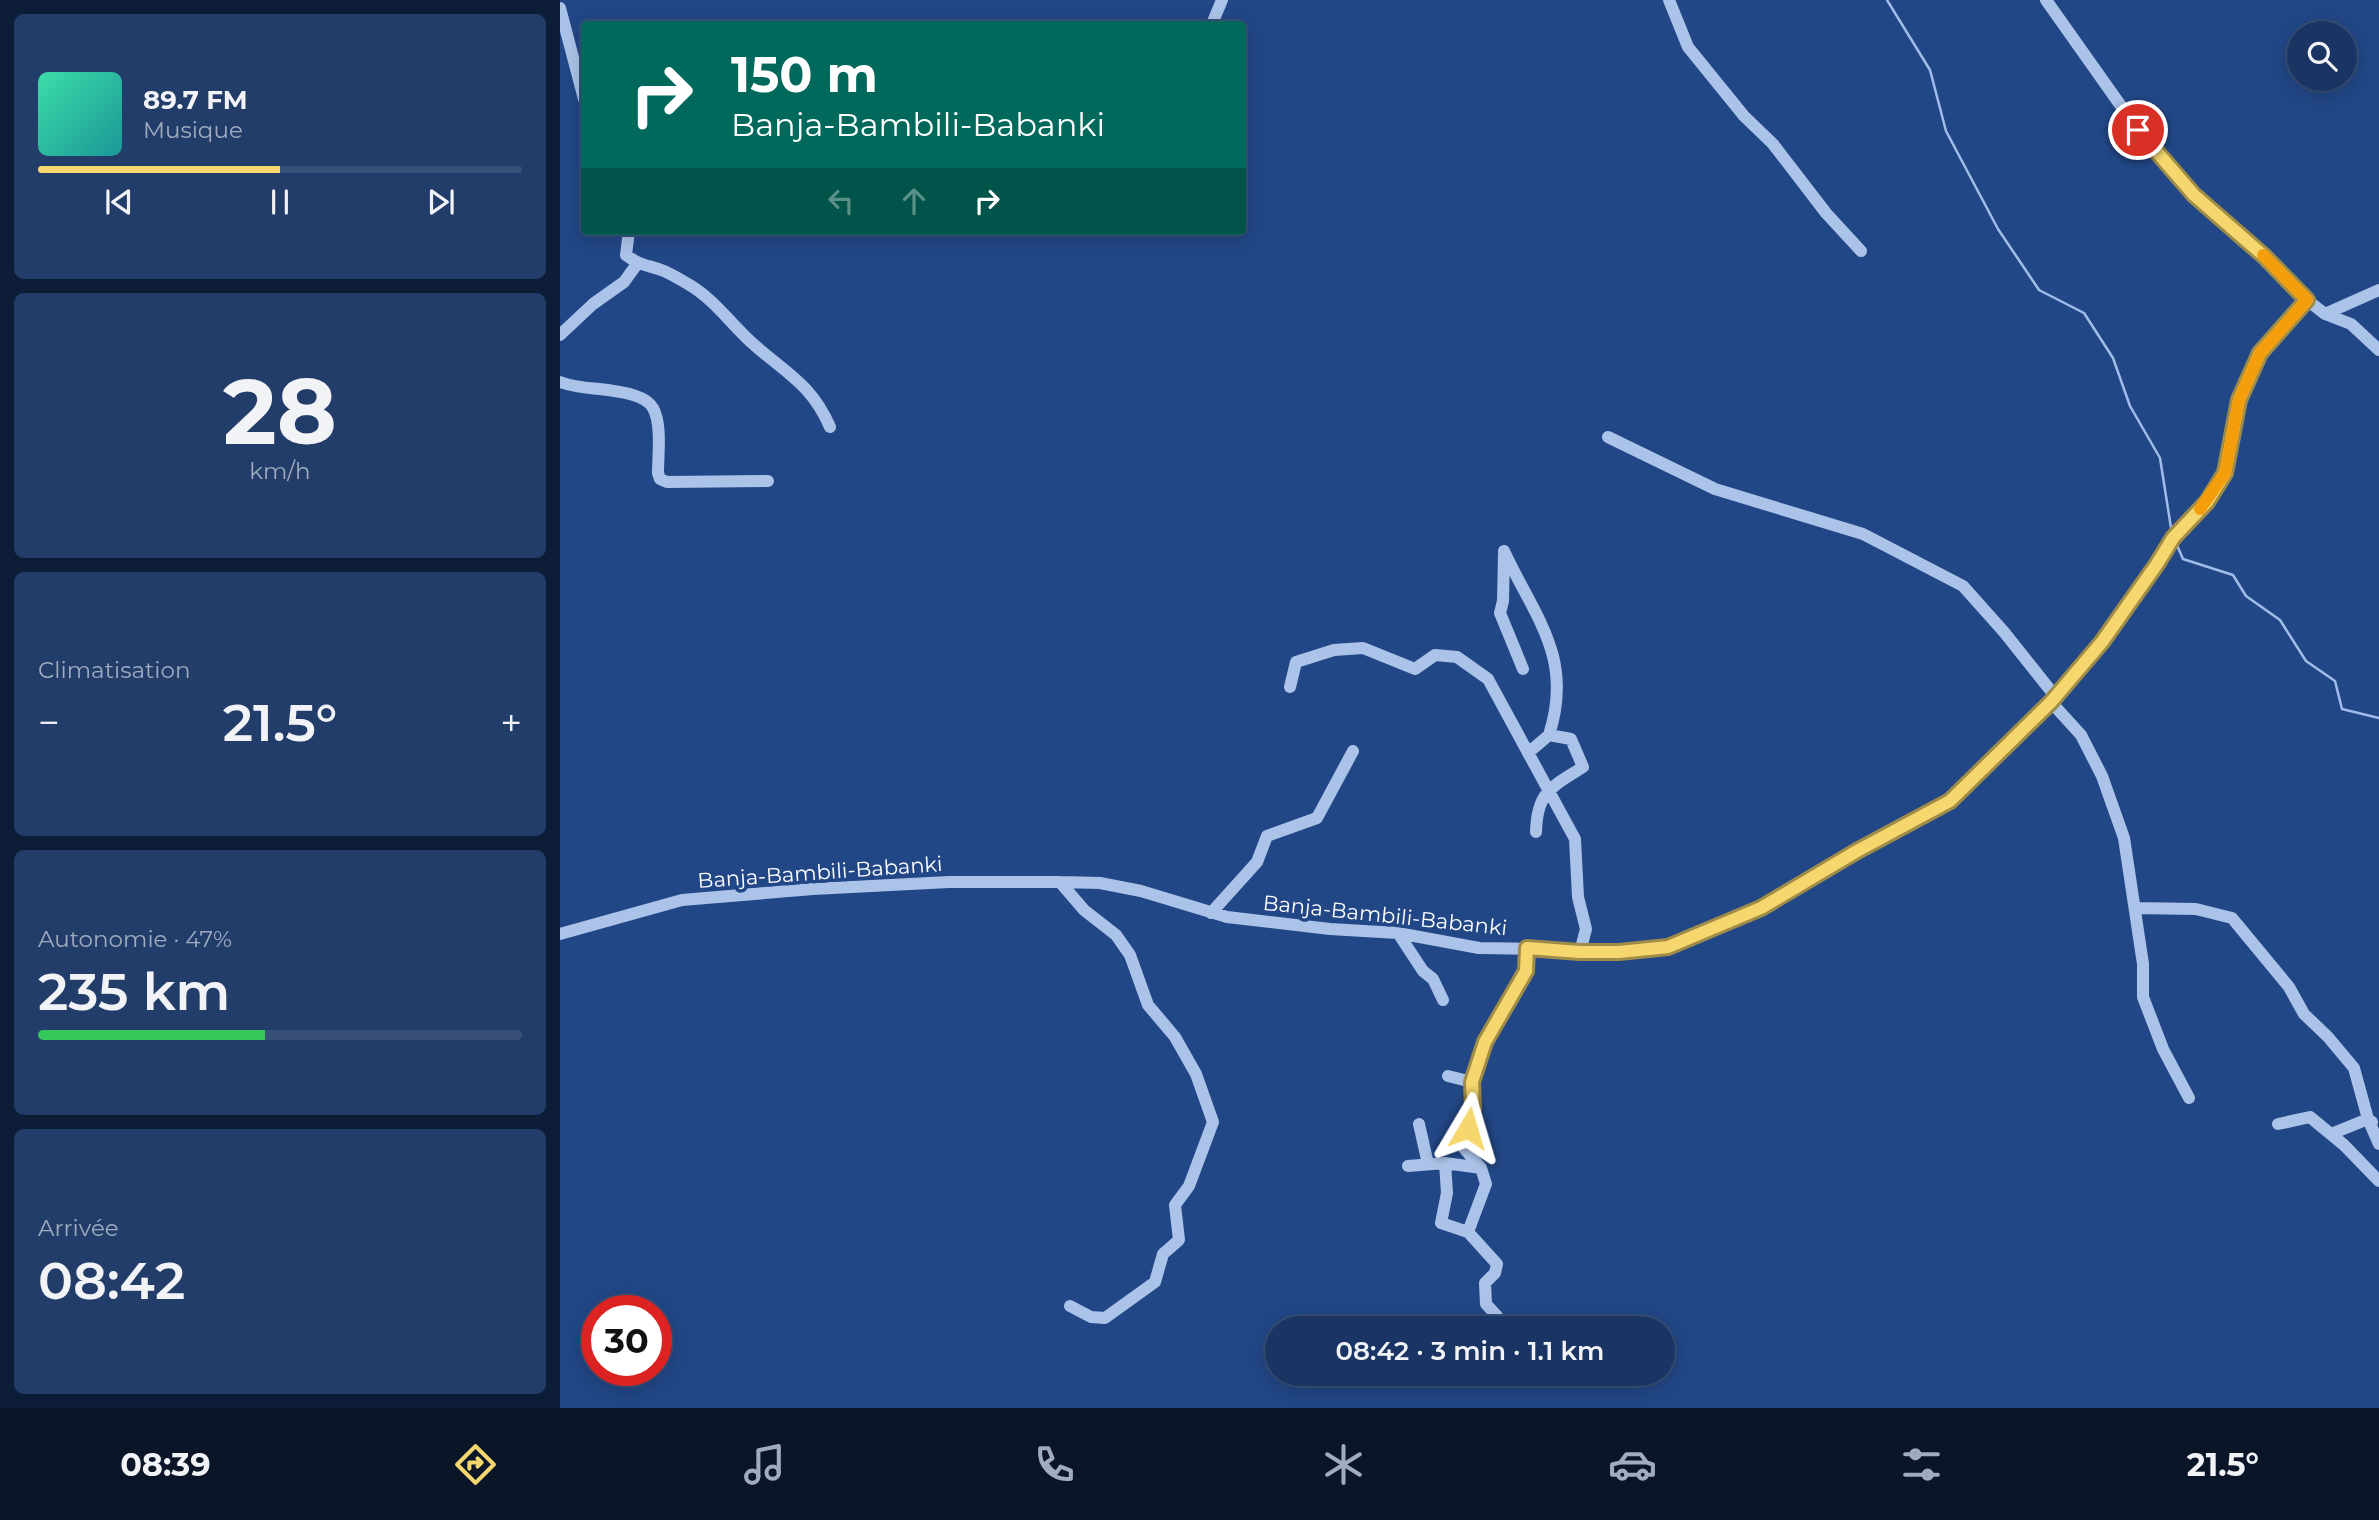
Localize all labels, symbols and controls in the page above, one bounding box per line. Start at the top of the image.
map controls [2287,21,2357,91]
button: search [2287,21,2357,91]
text: 150 m [731,45,878,104]
icon: right [616,49,707,140]
text: 89.7 FM [143,84,248,116]
pin [2108,100,2168,160]
text: Banja-Bambili-Babanki [731,105,1105,144]
icon: arrive [2119,111,2157,149]
text: Musique [143,116,243,144]
icon: left [822,182,860,220]
icon: ahead [895,182,933,220]
icon: right [968,182,1006,220]
icon: previous [100,183,138,221]
icon: pause [261,183,299,221]
icon: next [422,183,460,221]
text: 28 [223,356,337,467]
text: km/h [249,457,311,485]
text: Climatisation [38,656,190,684]
text: 21.5° [223,691,337,754]
text: − [38,699,60,746]
text: + [500,699,522,746]
street label: Banja-Bambili-Babanki [697,851,943,893]
street label: Banja-Bambili-Babanki [1262,890,1508,940]
text: Autonomie · 47% [38,925,232,953]
text: 235 km [38,960,230,1023]
position arrow [1431,1091,1505,1165]
text: Arrivée [38,1214,119,1242]
text: 08:42 [38,1249,185,1312]
speed limit sign: 30 [581,1295,672,1386]
text: 08:42 · 3 min · 1.1 km [1336,1335,1604,1367]
icon: directions [451,1440,500,1489]
icon: music [740,1440,789,1489]
icon: phone [1030,1440,1079,1489]
icon: climate [1319,1440,1368,1489]
icon: car [1608,1440,1657,1489]
icon: filters [1897,1440,1946,1489]
text: 08:39 [120,1445,211,1484]
text: 21.5° [2187,1445,2259,1484]

